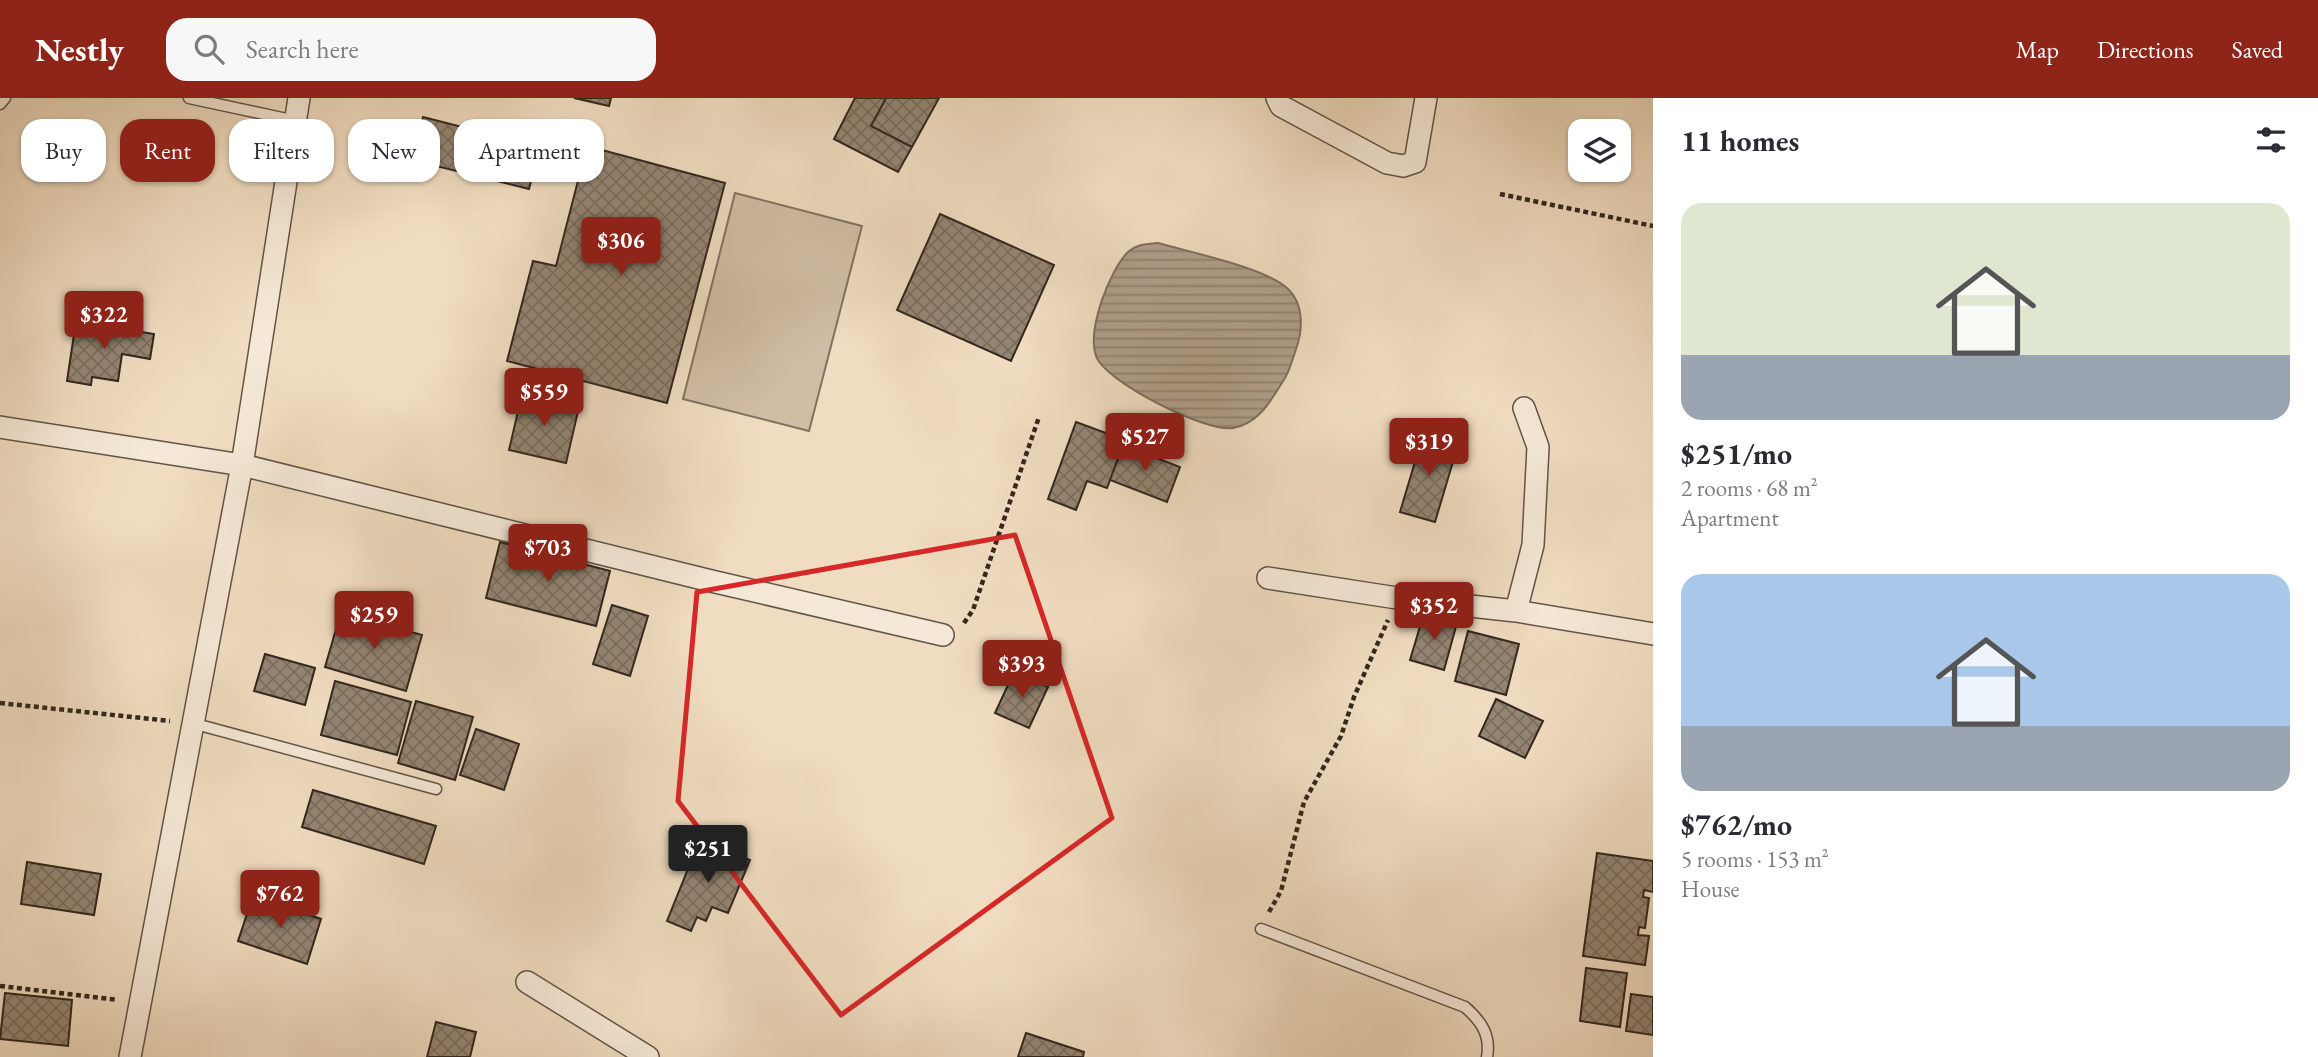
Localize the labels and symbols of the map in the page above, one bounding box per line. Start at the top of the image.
pin: $306 [580,218,662,277]
pin: $322 [63,292,145,351]
pin: $559 [503,368,585,428]
pin: $527 [1104,414,1186,473]
pin: $319 [1388,418,1470,478]
pin: $703 [507,524,589,584]
pin: $352 [1393,582,1475,642]
pin: $259 [333,592,415,651]
pin: $393 [981,640,1063,700]
pin: $251 [667,826,749,885]
pin: $762 [239,870,321,930]

